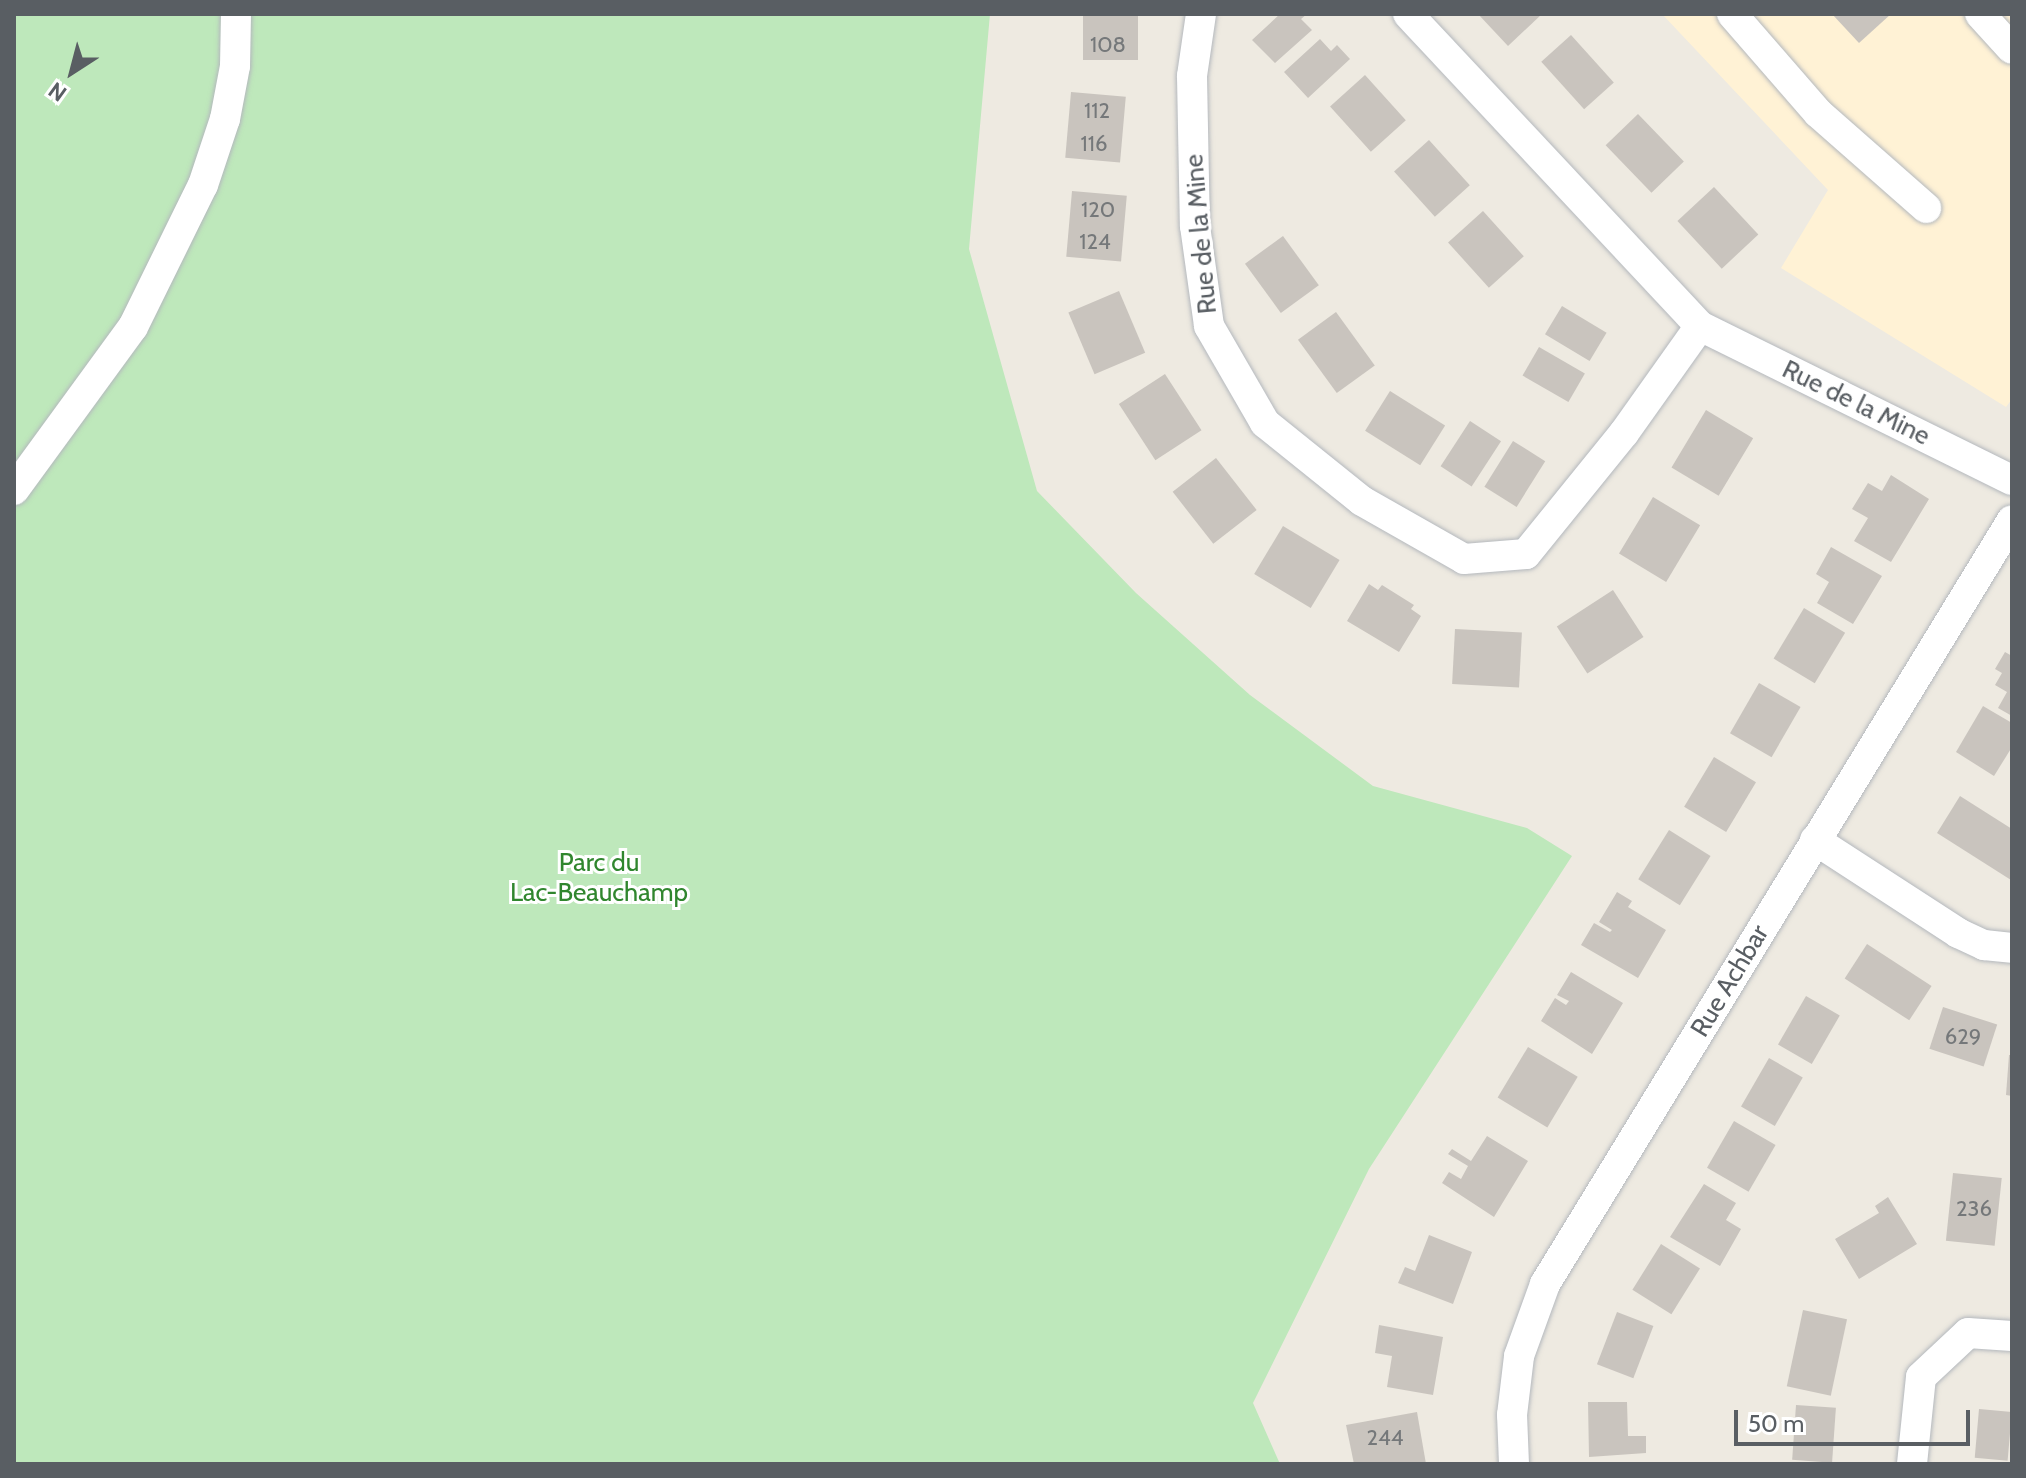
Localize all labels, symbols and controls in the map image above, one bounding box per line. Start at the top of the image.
north arrow [32,32,112,112]
house number: 108 [1090,32,1126,58]
text: N [43,76,72,107]
house number: 112 [1084,98,1110,124]
house number: 116 [1081,131,1107,157]
street label: Rue de la Mine [1178,153,1224,315]
house number: 120 [1081,197,1115,223]
house number: 124 [1079,229,1111,255]
street label: Rue de la Mine [1777,354,1935,452]
park label: Parc du Lac-Beauchamp [510,847,688,908]
street label: Rue Achbar [1684,919,1776,1043]
house number: 629 [1945,1024,1981,1050]
house number: 236 [1956,1196,1992,1222]
scale bar [1738,1394,1974,1444]
text: 50 m [1748,1409,1804,1438]
house number: 244 [1367,1425,1403,1451]

